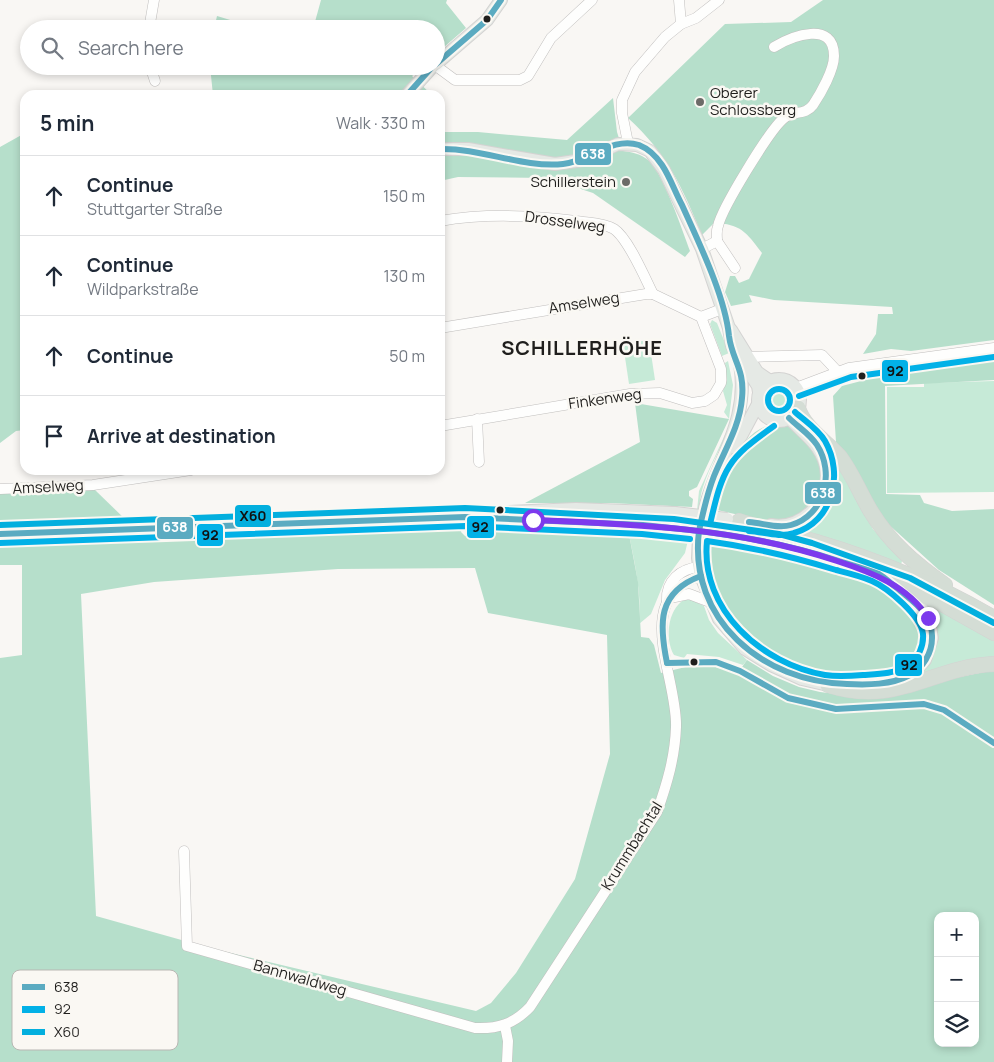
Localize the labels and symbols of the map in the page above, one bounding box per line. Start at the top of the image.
unlabelled marker [482,14,492,24]
place label: Oberer Schlossberg [710,82,796,120]
marker: Oberer Schlossberg [694,96,706,108]
line badge: 638 [574,142,612,166]
text: 638 [580,144,606,163]
place label: Schillerstein [530,171,616,192]
marker: Schillerstein [620,176,632,188]
street label: Drosselweg [523,205,607,238]
street label: Amselweg [547,287,621,318]
district label: SCHILLERHÖHE [501,334,663,361]
line badge: 92 [881,359,909,383]
text: 92 [886,361,904,380]
unlabelled marker [857,371,867,381]
street label: Finkenweg [567,383,643,414]
street label: Amselweg [12,474,84,499]
line badge: 638 [804,481,842,505]
text: 638 [810,483,836,502]
line badge: X60 [234,504,272,528]
unlabelled marker [495,505,505,515]
text: X60 [239,506,267,525]
route start [522,509,545,532]
line badge: 92 [466,515,495,539]
line badge: 638 [156,516,194,540]
text: 638 [162,517,188,536]
text: 92 [471,517,489,536]
line badge: 92 [196,523,224,547]
text: 92 [201,525,219,544]
route end [917,607,940,630]
line badge: 92 [894,653,923,677]
text: 92 [900,655,918,674]
unlabelled marker [689,657,699,667]
street label: Krummbachtal [596,797,667,894]
street label: Bannwaldweg [251,954,349,1001]
legend [12,970,178,1050]
text: 638 [54,977,79,996]
text: 92 [54,999,71,1018]
text: X60 [54,1022,80,1041]

